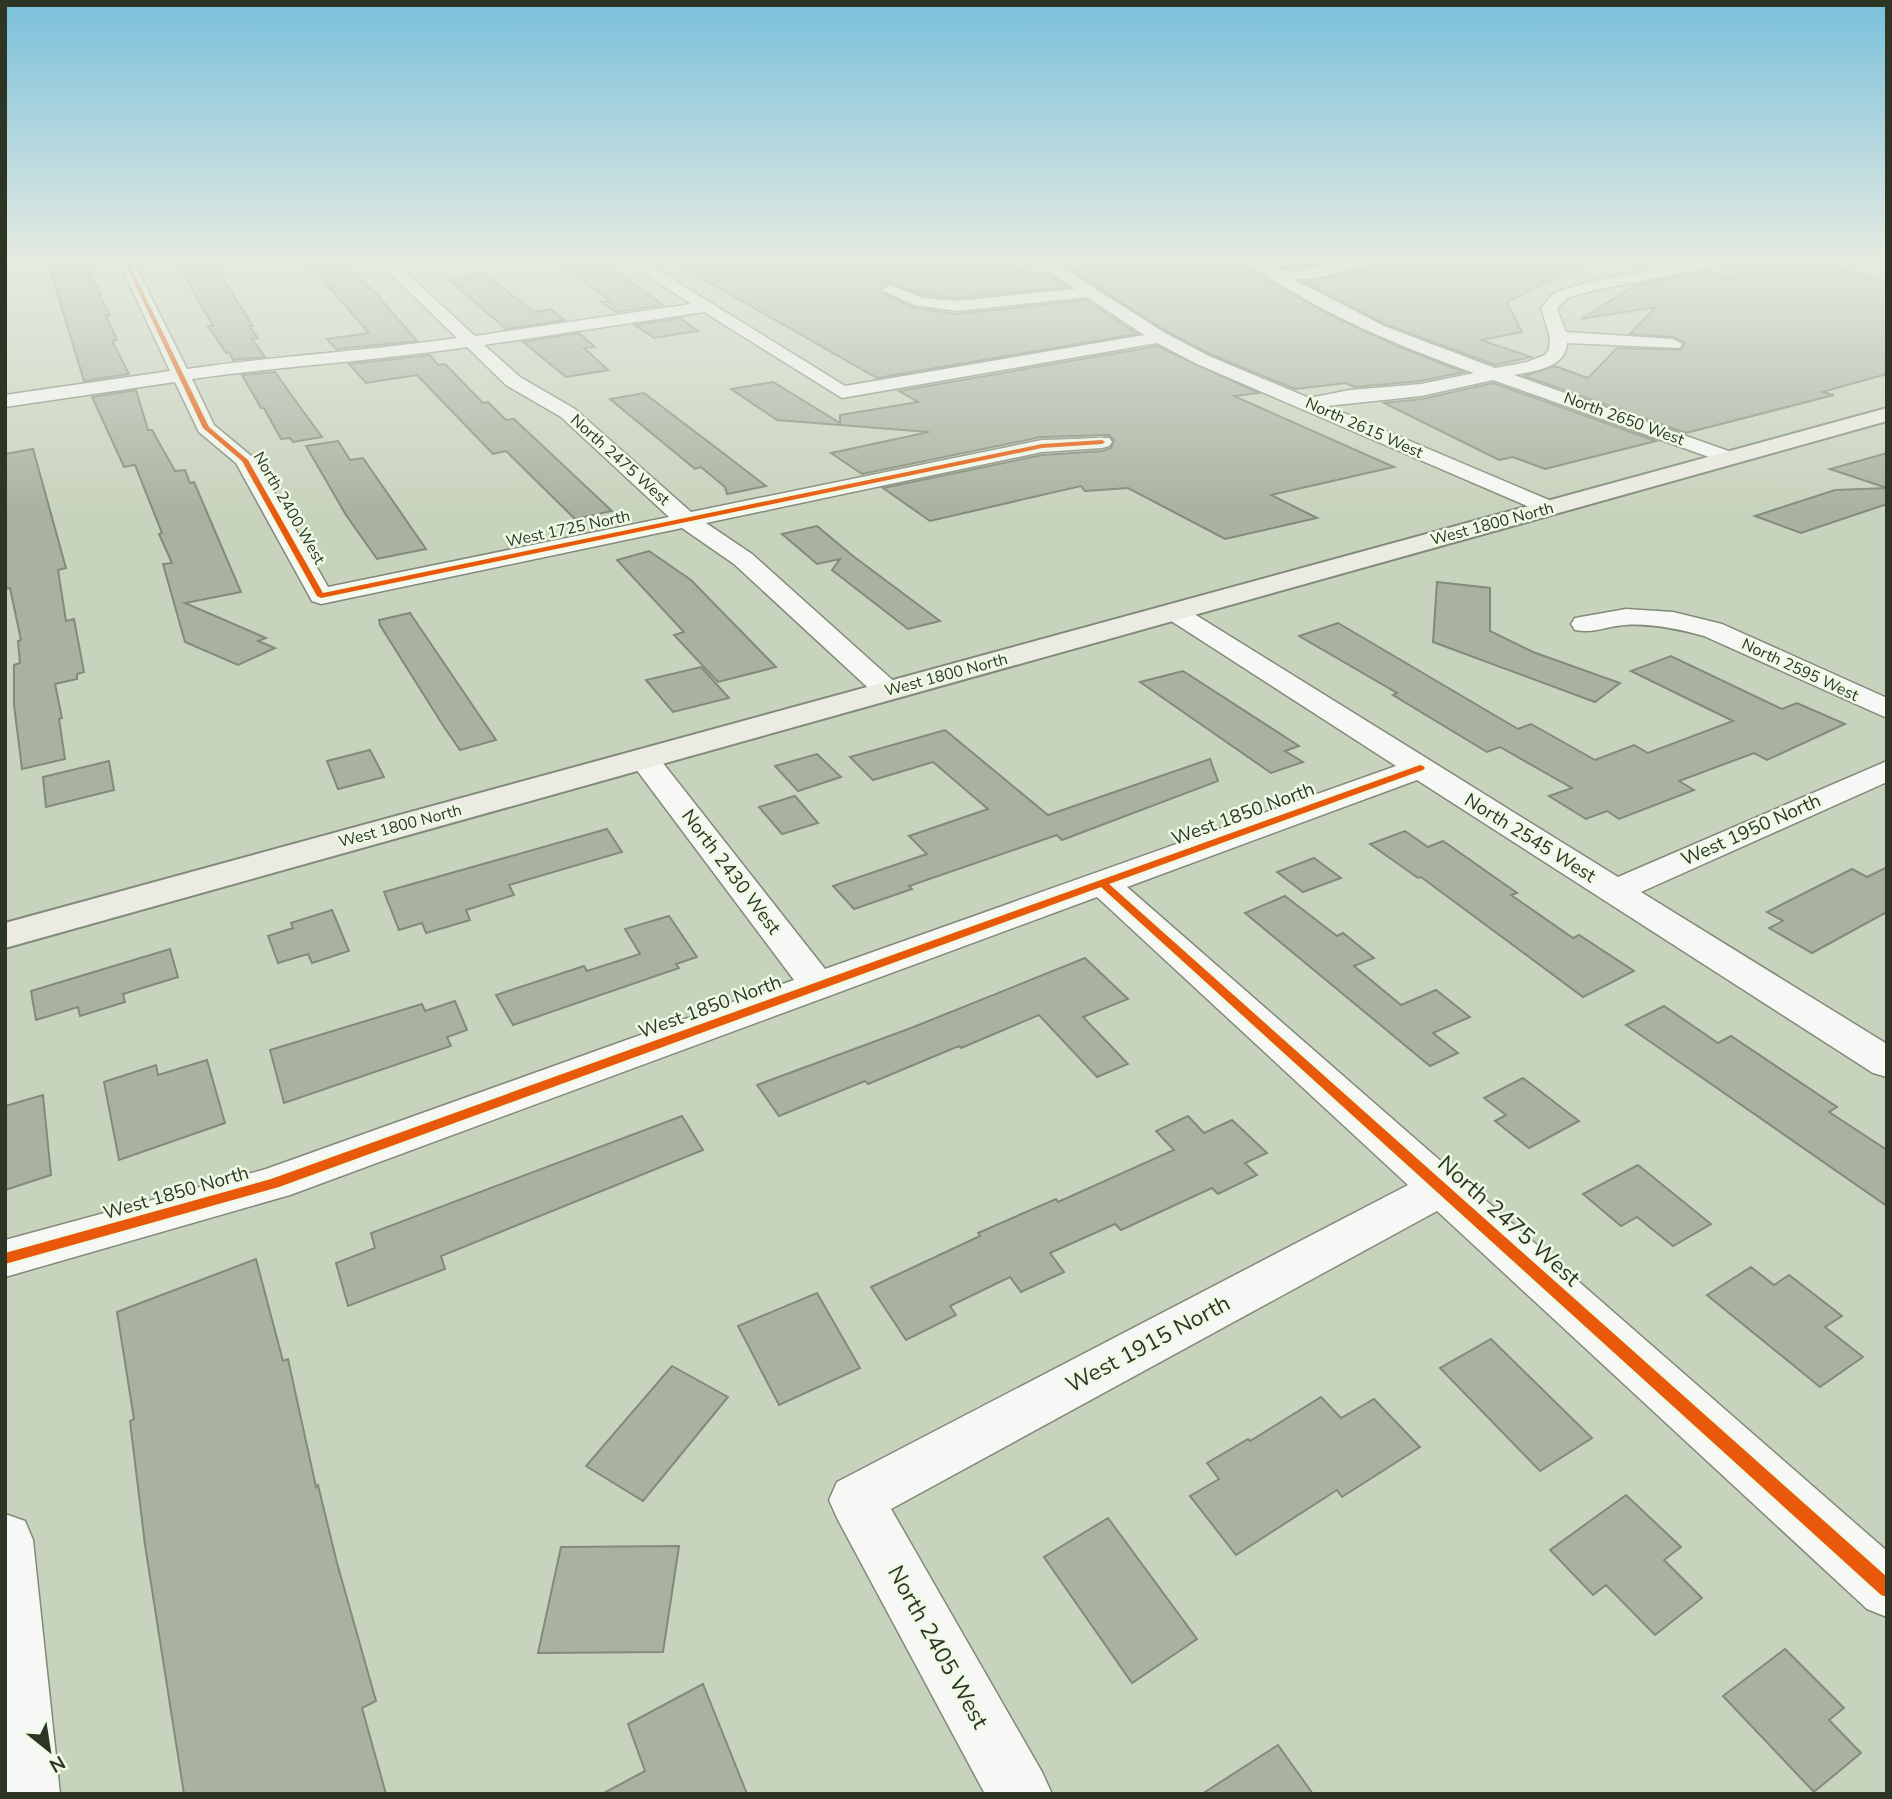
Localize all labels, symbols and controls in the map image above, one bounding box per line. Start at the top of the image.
street label: North 2650 West [1561,387,1688,451]
street label: North 2615 West [1302,392,1427,464]
street label: North 2475 West [566,409,675,511]
street label: North 2400 West [248,448,330,569]
street label: West 1800 North [1428,497,1556,551]
street label: West 1725 North [504,505,632,553]
street label: North 2595 West [1738,633,1862,707]
street label: West 1800 North [882,648,1010,702]
street label: West 1850 North [1168,776,1318,852]
street label: North 2545 West [1459,787,1601,889]
street label: West 1950 North [1677,788,1825,872]
street label: West 1800 North [336,799,464,853]
street label: North 2430 West [675,804,787,940]
street label: West 1850 North [635,969,785,1045]
street label: North 2475 West [1431,1149,1588,1294]
street label: West 1850 North [100,1160,252,1226]
street label: West 1915 North [1060,1288,1236,1400]
street label: North 2405 West [880,1560,996,1735]
north arrow [14,1715,84,1785]
text: N [44,1749,70,1779]

